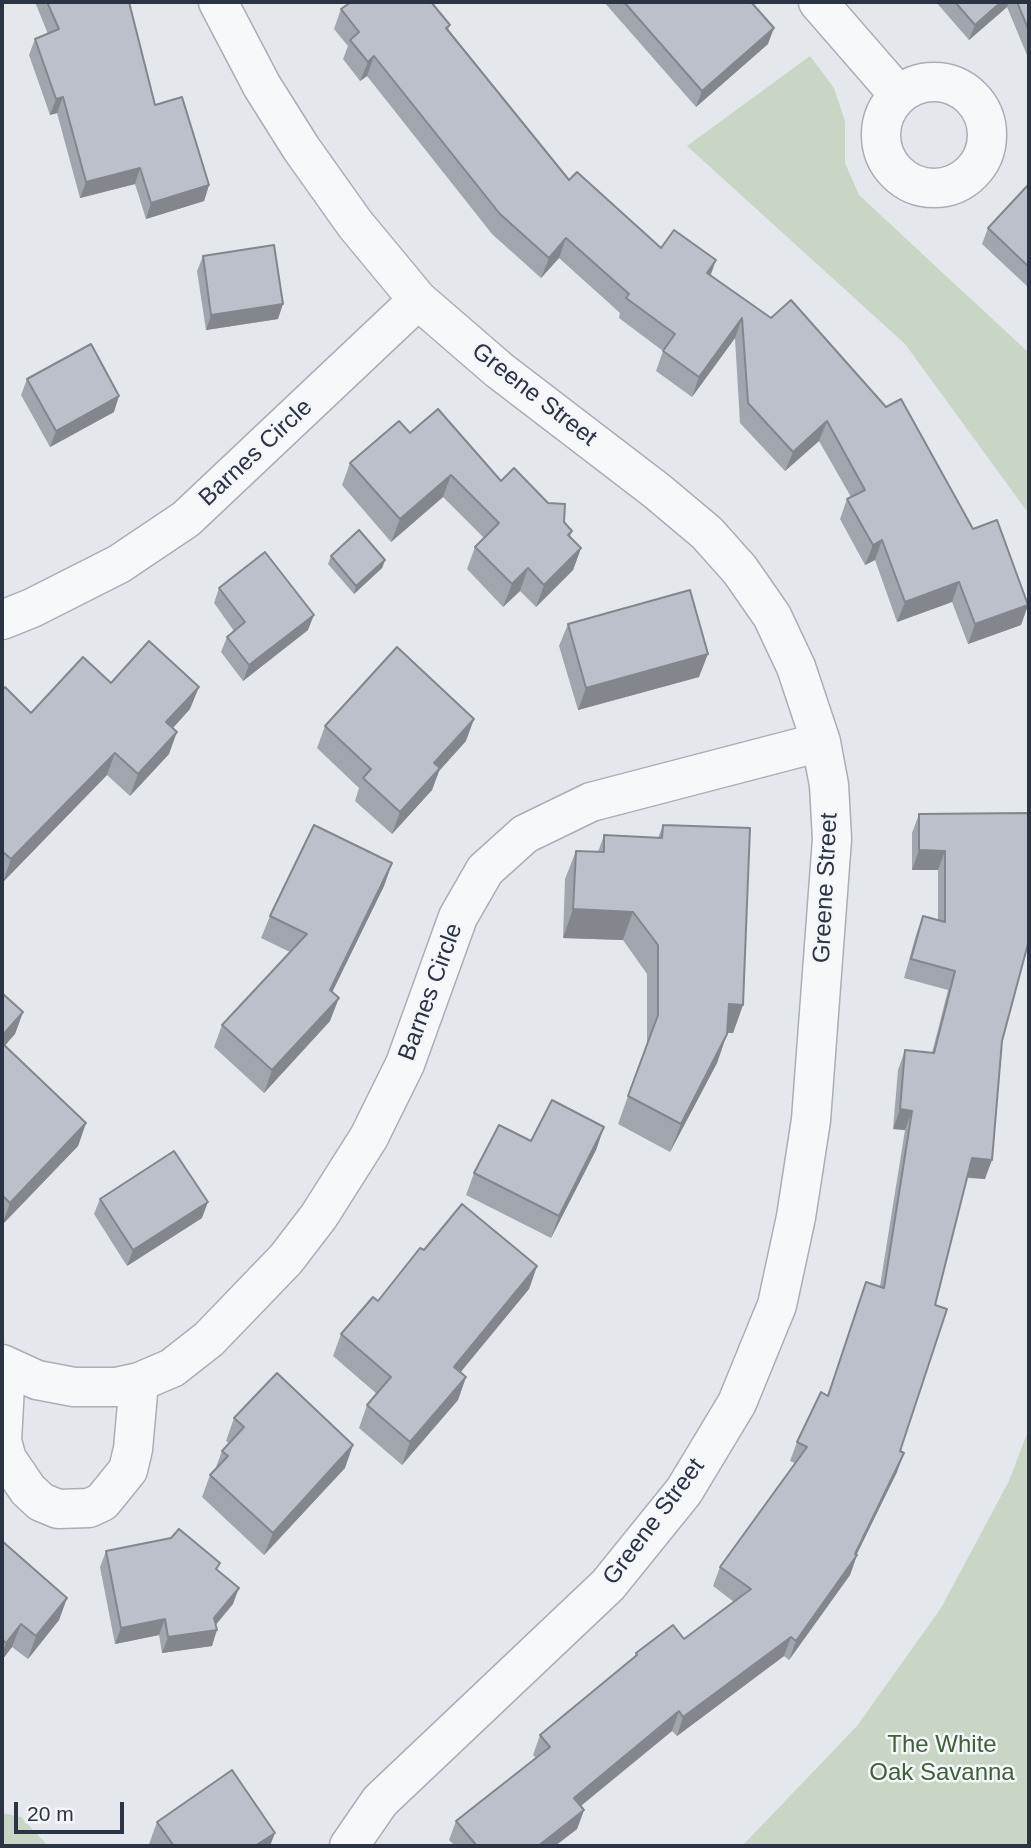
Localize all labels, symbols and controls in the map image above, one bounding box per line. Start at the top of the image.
street label: Greene Street [466,337,602,453]
street label: Barnes Circle [194,393,318,513]
street label: Greene Street [808,812,844,964]
street label: Barnes Circle [393,919,469,1065]
street label: Greene Street [597,1453,711,1591]
park label: The White Oak Savanna [869,1731,1015,1787]
scale bar [18,1788,128,1832]
text: 20 m [27,1802,74,1825]

